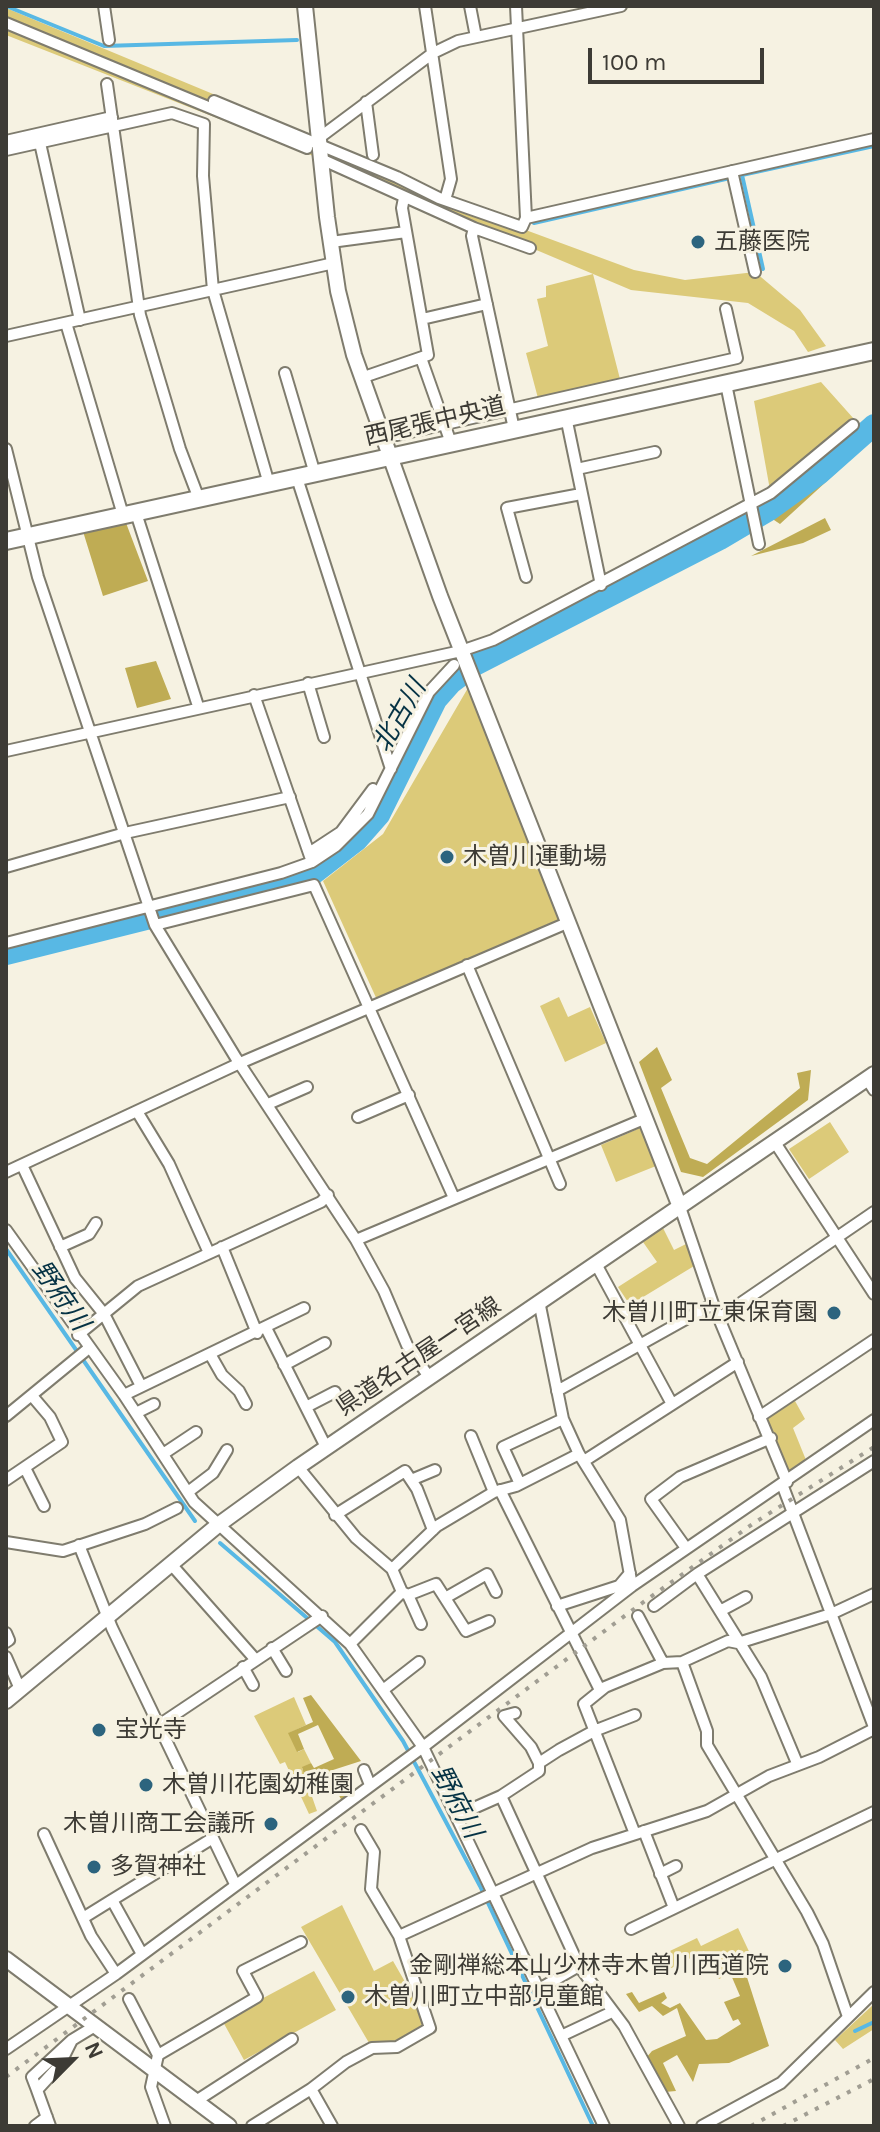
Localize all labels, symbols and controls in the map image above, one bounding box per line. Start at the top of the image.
scale bar [592,32,768,82]
text: 100 m [602,48,667,76]
place label: 五藤医院 [714,228,810,256]
marker: 五藤医院 [689,233,707,251]
street label: 西尾張中央道 [362,392,508,452]
water label: 北古川 [367,674,433,758]
place label: 木曽川運動場 [463,843,607,871]
marker: 木曽川運動場 [438,848,456,866]
water label: 野府川 [25,1255,95,1337]
street label: 県道名古屋一宮線 [331,1291,507,1423]
place label: 木曽川町立東保育園 [602,1299,818,1327]
marker: 木曽川町立東保育園 [825,1304,843,1322]
place label: 宝光寺 [115,1716,187,1744]
marker: 宝光寺 [90,1721,108,1739]
water label: 野府川 [424,1760,488,1844]
place label: 木曽川花園幼稚園 [162,1771,354,1799]
marker: 木曽川花園幼稚園 [137,1776,155,1794]
place label: 木曽川商工会議所 [63,1810,255,1838]
marker: 木曽川商工会議所 [262,1815,280,1833]
place label: 多賀神社 [110,1853,206,1881]
marker: 多賀神社 [85,1858,103,1876]
place label: 金剛禅総本山少林寺木曽川西道院 [409,1952,769,1980]
marker: 金剛禅総本山少林寺木曽川西道院 [776,1957,794,1975]
place label: 木曽川町立中部児童館 [364,1983,604,2011]
marker: 木曽川町立中部児童館 [339,1988,357,2006]
north arrow [32,2020,112,2100]
text: N [79,2038,109,2063]

